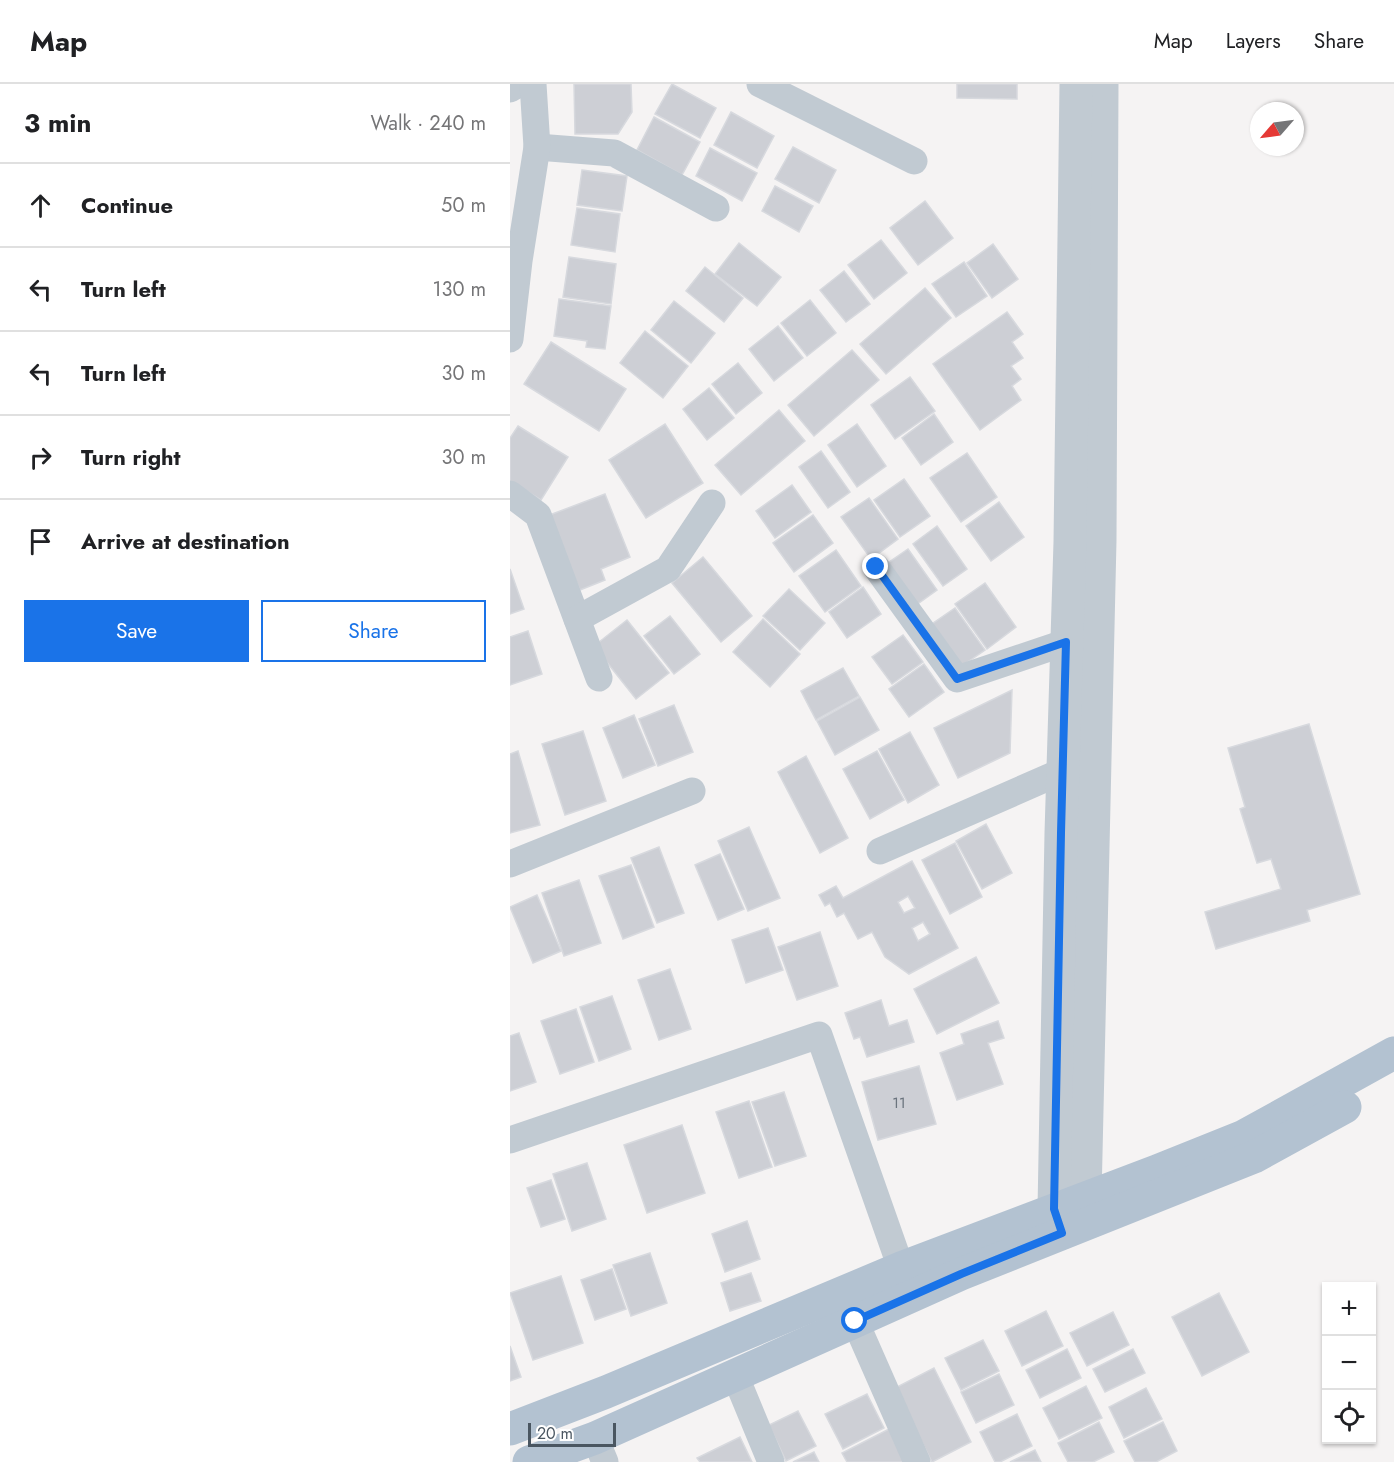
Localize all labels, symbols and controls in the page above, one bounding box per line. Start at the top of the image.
text: Map [30,21,87,62]
text: Map [1154,26,1193,56]
text: Layers [1226,26,1281,56]
text: Share [1314,26,1364,56]
north arrow [1250,102,1304,156]
text: 3 min [24,104,91,142]
text: Walk · 240 m [371,109,486,138]
icon: ahead [24,189,57,222]
text: Continue [81,189,173,221]
text: 50 m [441,191,486,220]
icon: left [24,273,57,306]
text: Turn left [81,273,166,305]
text: 130 m [432,275,486,304]
icon: left [24,357,57,390]
text: Turn left [81,357,166,389]
text: 30 m [441,359,486,388]
icon: right [24,441,57,474]
text: Turn right [81,441,181,473]
text: 30 m [441,443,486,472]
icon: arrive [24,525,57,558]
text: Arrive at destination [81,525,290,557]
route end [862,553,888,579]
button: Save [24,600,249,662]
button: Share [261,600,486,662]
house number: 11 [892,1092,906,1114]
map controls [1322,1282,1376,1444]
button: + [1322,1282,1376,1336]
route start [841,1307,867,1333]
button: − [1322,1336,1376,1390]
button: locate [1322,1390,1376,1444]
scale bar [528,1420,616,1448]
text: 20 m [537,1422,573,1445]

